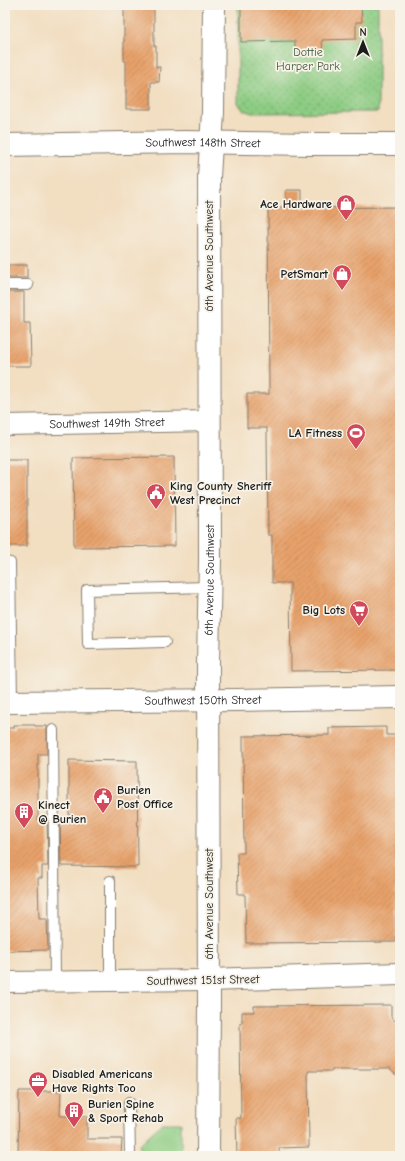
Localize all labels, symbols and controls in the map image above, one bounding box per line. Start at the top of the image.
north arrow [343,22,383,62]
text: N [359,26,367,39]
park label: Dottie Harper Park [276,45,340,73]
street label: Southwest 148th Street [145,135,261,150]
shop icon: Ace Hardware [335,193,357,221]
place label: Ace Hardware [260,197,332,211]
street label: 6th Avenue Southwest [202,200,216,312]
shop icon: PetSmart [331,263,353,291]
place label: PetSmart [281,267,329,281]
street label: Southwest 149th Street [49,415,165,431]
sports icon: LA Fitness [345,422,367,450]
place label: LA Fitness [289,426,342,440]
place label: King County Sheriff West Precinct [170,479,272,507]
public building icon: King County Sheriff West Precinct [145,482,167,510]
street label: 6th Avenue Southwest [202,524,217,636]
supermarket icon: Big Lots [348,599,370,627]
place label: Big Lots [303,603,345,617]
street label: Southwest 150th Street [144,693,262,708]
place label: Burien Post Office [117,783,173,811]
public building icon: Burien Post Office [92,786,114,814]
place label: Kinect @ Burien [38,798,86,826]
building icon: Kinect @ Burien [13,801,35,829]
street label: 6th Avenue Southwest [202,848,216,960]
street label: Southwest 151st Street [146,972,260,988]
place label: Disabled Americans Have Rights Too [52,1067,152,1095]
office icon: Disabled Americans Have Rights Too [27,1070,49,1098]
place label: Burien Spine & Sport Rehab [88,1097,163,1125]
building icon: Burien Spine & Sport Rehab [63,1100,85,1128]

